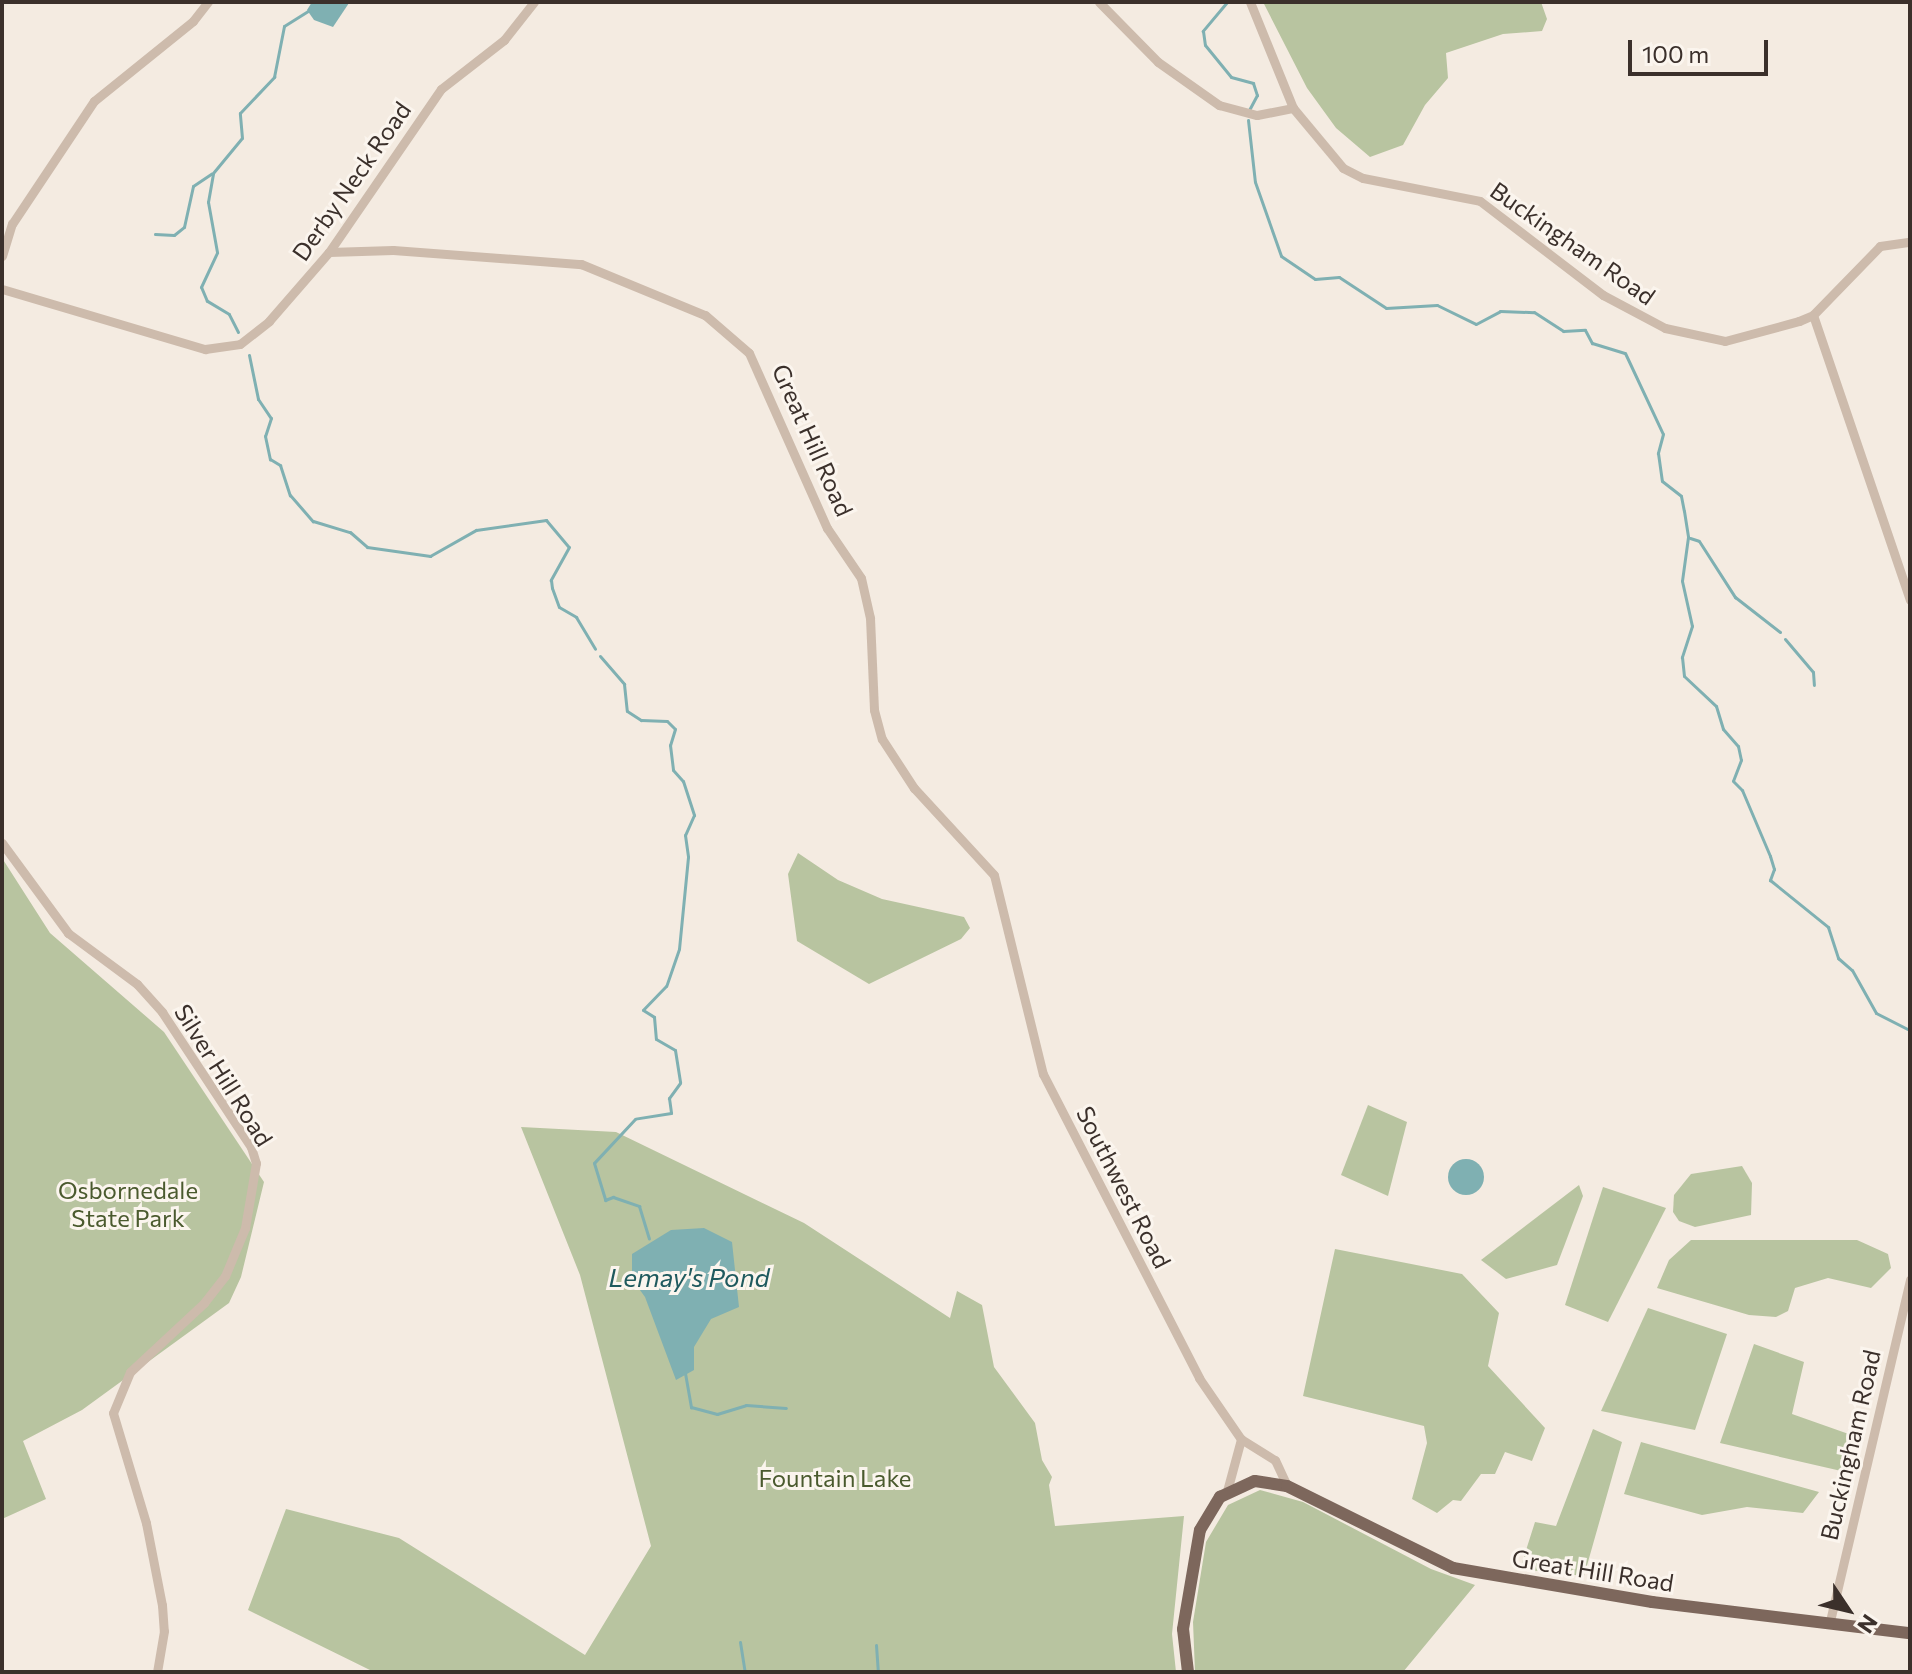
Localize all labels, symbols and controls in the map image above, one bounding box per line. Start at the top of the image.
scale bar [1632,24,1772,74]
text: 100 m [1642,39,1709,68]
street label: Derby Neck Road [286,96,416,266]
street label: Buckingham Road [1485,175,1661,311]
street label: Great Hill Road [767,360,859,520]
street label: Silver Hill Road [169,999,279,1151]
street label: Southwest Road [1071,1101,1177,1273]
park label: Osbornedale State Park [58,1176,198,1232]
water label: Lemay's Pond [608,1261,770,1293]
street label: Buckingham Road [1814,1347,1886,1543]
park label: Fountain Lake [758,1464,912,1492]
street label: Great Hill Road [1510,1543,1676,1597]
north arrow [1808,1570,1888,1650]
text: N [1852,1610,1884,1639]

